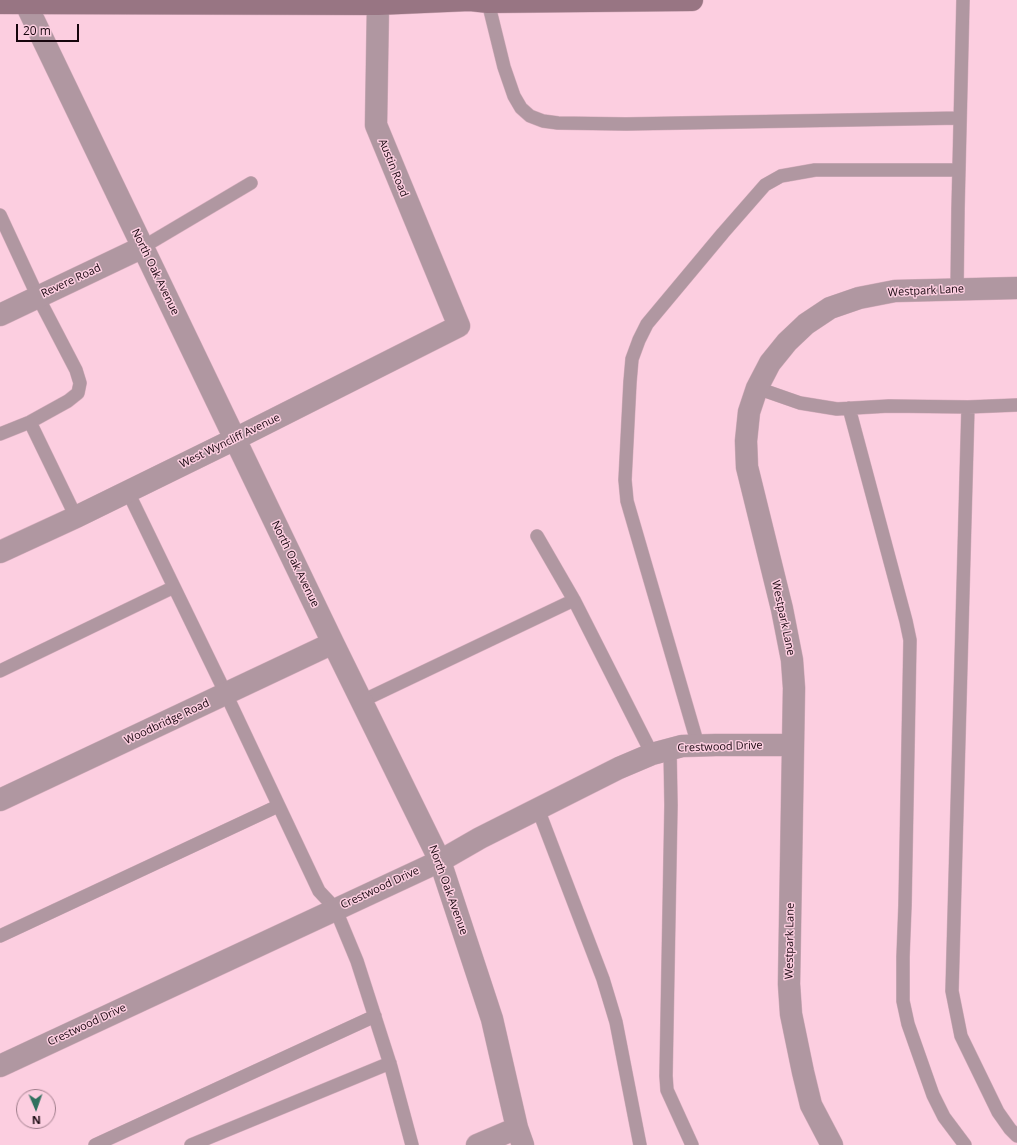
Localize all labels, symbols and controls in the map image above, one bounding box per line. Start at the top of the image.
scale bar [18,16,81,42]
text: 20 m [23,22,51,39]
street label: Austin Road [375,137,411,199]
street label: North Oak Avenue [128,227,182,317]
street label: Revere Road [39,261,103,301]
street label: Westpark Lane [888,282,964,300]
street label: West Wyncliff Avenue [178,411,282,471]
street label: North Oak Avenue [268,519,322,609]
street label: Westpark Lane [769,579,797,657]
street label: Woodbridge Road [122,697,212,747]
street label: Crestwood Drive [677,739,763,755]
street label: North Oak Avenue [426,843,470,937]
street label: Crestwood Drive [339,864,421,912]
street label: Westpark Lane [783,903,797,979]
street label: Crestwood Drive [46,1001,128,1049]
north arrow [16,1089,56,1129]
text: N [32,1113,41,1128]

